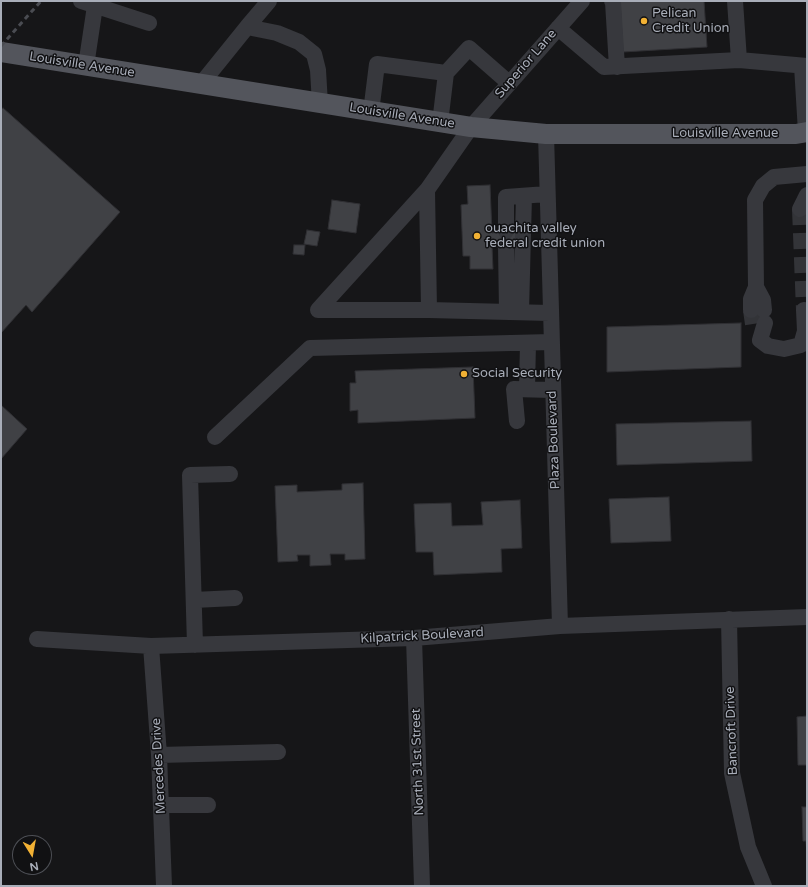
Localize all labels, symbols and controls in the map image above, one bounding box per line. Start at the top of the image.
place label: Pelican Credit Union [652,6,729,37]
marker: Pelican Credit Union [639,16,649,26]
street label: Superior Lane [492,26,560,102]
street label: Louisville Avenue [28,49,136,81]
street label: Louisville Avenue [348,100,456,132]
street label: Louisville Avenue [672,126,778,142]
place label: ouachita valley federal credit union [485,221,605,252]
marker: ouachita valley federal credit union [472,231,482,241]
place label: Social Security [472,366,562,382]
marker: Social Security [459,369,469,379]
street label: Plaza Boulevard [544,390,564,490]
street label: Kilpatrick Boulevard [360,625,484,647]
street label: Bancroft Drive [723,686,741,776]
street label: North 31st Street [408,708,428,816]
street label: Mercedes Drive [149,718,169,814]
north arrow [12,835,52,875]
text: N [29,859,40,874]

